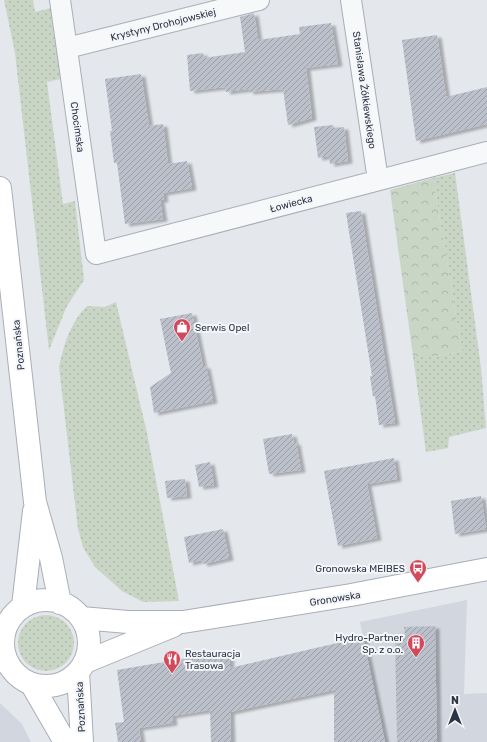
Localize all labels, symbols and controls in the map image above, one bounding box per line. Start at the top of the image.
street label: Krystyny Drohojowskiej [109,6,217,44]
street label: Stanisława Żółkiewskiego [350,31,378,150]
street label: Chocimska [68,101,87,153]
street label: Łowiecka [269,193,314,215]
shop icon: Serwis Opel [172,317,192,342]
street label: Poznańska [10,319,28,371]
place label: Serwis Opel [195,322,249,334]
bus stop icon: Gronowska MEIBES [408,558,428,583]
place label: Gronowska MEIBES [315,563,405,575]
street label: Gronowska [309,589,362,609]
place label: Hydro-Partner Sp. z o.o. [335,632,403,656]
building icon: Hydro-Partner Sp. z o.o. [406,633,426,658]
place label: Restauracja Trasowa [185,648,240,672]
restaurant icon: Restauracja Trasowa [162,649,182,674]
street label: Poznańska [74,681,88,732]
north arrow [435,690,475,730]
text: N [451,694,459,707]

